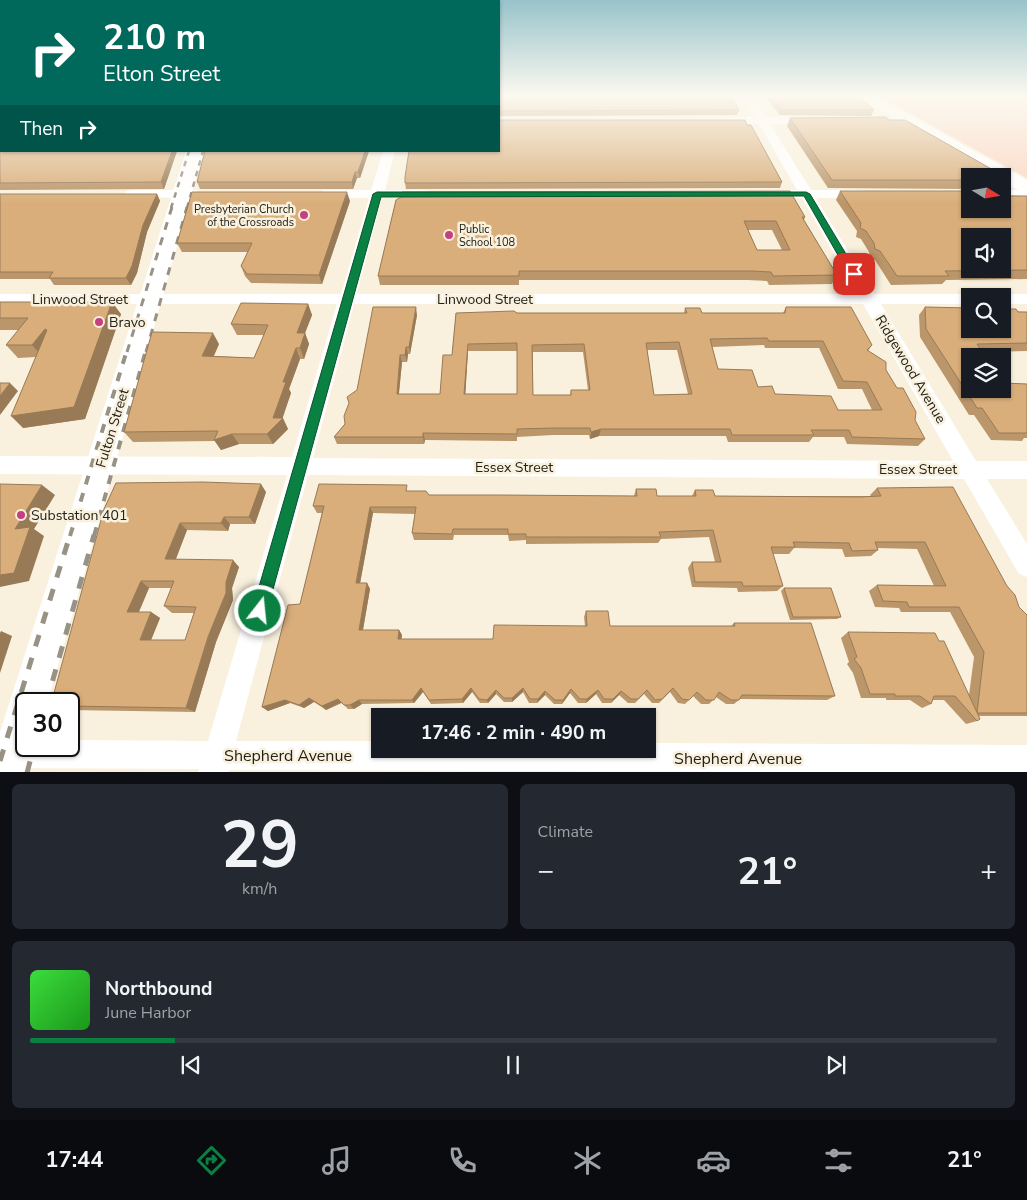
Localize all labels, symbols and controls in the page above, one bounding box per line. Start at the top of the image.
text: 210 m [103,14,206,61]
icon: right [20,20,85,85]
text: Elton Street [103,59,220,89]
icon: right [73,115,101,143]
text: Then [20,116,63,142]
north arrow [961,168,1011,218]
map controls [961,168,1011,398]
place label: Presbyterian Church of the Crossroads [194,202,294,230]
marker: Presbyterian Church of the Crossroads [298,209,310,221]
place label: Public School 108 [459,222,516,250]
button: sound [961,228,1011,278]
marker: Public School 108 [443,229,455,241]
pin [833,253,875,295]
icon: arrive [840,260,868,288]
button: search [961,288,1011,338]
street label: Linwood Street [32,290,128,309]
street label: Linwood Street [437,290,533,309]
street label: Ridgewood Avenue [871,312,950,427]
place label: Bravo [109,313,146,332]
marker: Bravo [93,316,105,328]
button: layers [961,348,1011,398]
street label: Fulton Street [91,386,134,470]
street label: Essex Street [475,458,553,477]
street label: Essex Street [879,460,957,479]
place label: Substation 401 [31,506,127,525]
marker: Substation 401 [15,509,27,521]
position arrow [233,584,285,636]
speed limit sign: 30 [15,692,80,757]
text: 17:46 · 2 min · 490 m [421,720,606,746]
street label: Shepherd Avenue [224,745,352,767]
street label: Shepherd Avenue [674,748,802,770]
text: 29 [221,801,299,890]
text: Climate [538,821,593,843]
text: 21° [737,846,797,897]
text: − [538,852,554,890]
text: + [980,852,997,890]
text: km/h [242,878,277,900]
text: Northbound [105,976,212,1002]
text: June Harbor [105,1002,191,1024]
icon: previous [177,1051,205,1079]
icon: pause [499,1051,527,1079]
icon: next [822,1051,850,1079]
icon: directions [194,1143,229,1178]
icon: music [319,1143,354,1178]
icon: phone [445,1143,480,1178]
icon: climate [570,1143,605,1178]
icon: car [696,1143,731,1178]
icon: filters [821,1143,856,1178]
text: 17:44 [45,1145,104,1175]
text: 21° [947,1145,982,1175]

